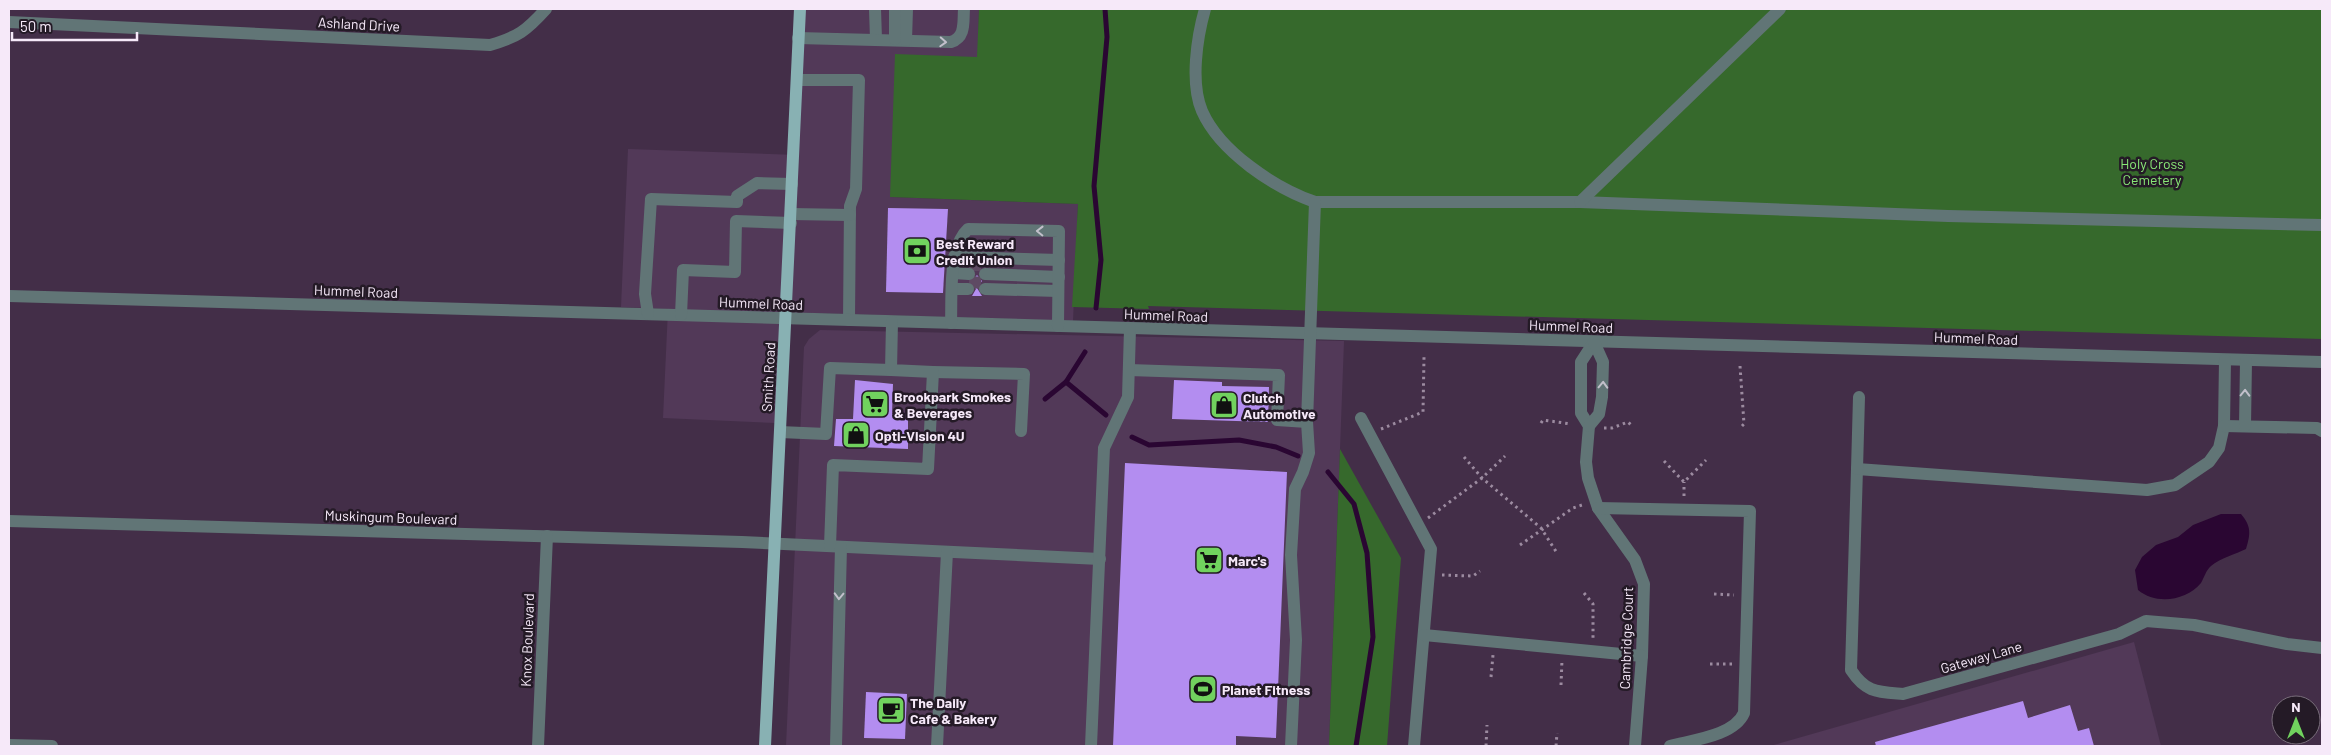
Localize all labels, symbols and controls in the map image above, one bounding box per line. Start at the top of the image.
scale bar [12,10,138,42]
street label: Ashland Drive [317,13,401,35]
text: 50 m [20,17,52,35]
one-way arrow [939,36,947,47]
park label: Holy Cross Cemetery [2120,155,2184,188]
one-way arrow [1036,225,1044,236]
place label: Best Reward Credit Union [936,235,1014,268]
bank icon: Best Reward Credit Union [902,236,932,266]
street label: Hummel Road [314,281,398,301]
street label: Hummel Road [719,293,803,313]
street label: Hummel Road [1124,305,1208,325]
street label: Hummel Road [1529,316,1613,336]
street label: Hummel Road [1934,328,2018,348]
street label: Smith Road [758,342,778,412]
one-way arrow [1597,381,1608,389]
place label: Brookpark Smokes & Beverages [894,388,1011,421]
supermarket icon: Brookpark Smokes & Beverages [860,389,890,419]
place label: Clutch Automotive [1243,389,1316,422]
one-way arrow [2240,389,2251,397]
shop icon: Clutch Automotive [1209,390,1239,420]
shop icon: Opti-Vision 4U [841,420,871,450]
place label: Opti-Vision 4U [875,427,965,444]
street label: Muskingum Boulevard [325,506,457,528]
supermarket icon: Marc's [1194,545,1224,575]
place label: Marc's [1228,552,1267,569]
street label: Cambridge Court [1616,586,1636,690]
one-way arrow [834,592,845,600]
street label: Knox Boulevard [517,593,537,687]
street label: Gateway Lane [1938,637,2024,677]
sports icon: Planet Fitness [1188,674,1218,704]
place label: Planet Fitness [1222,681,1310,698]
place label: The Daily Cafe & Bakery [910,694,997,727]
cafe icon: The Daily Cafe & Bakery [876,695,906,725]
north arrow [2271,695,2321,745]
text: N [2291,698,2301,715]

